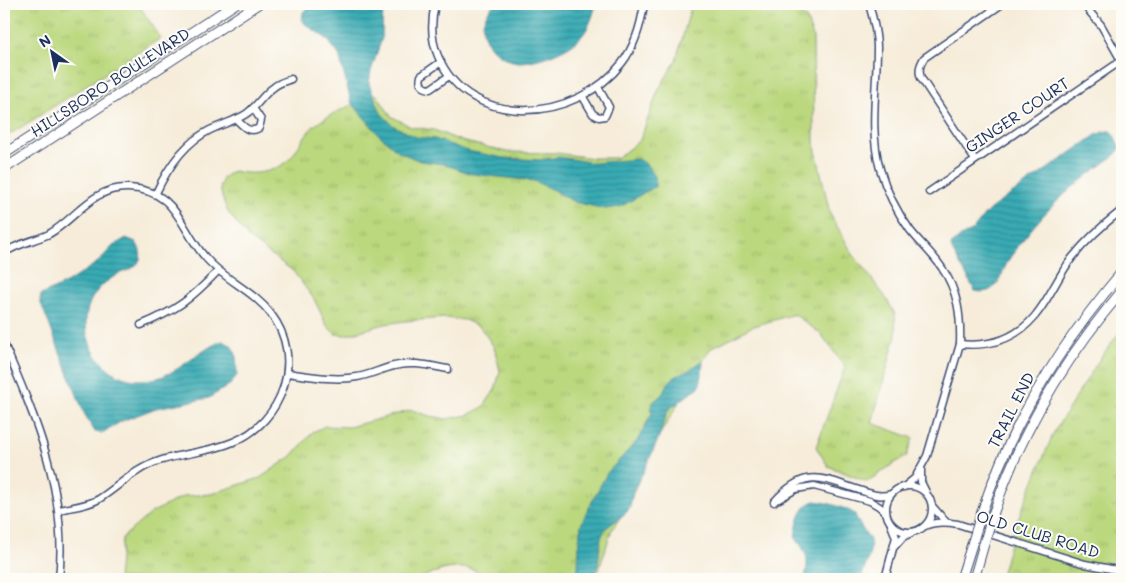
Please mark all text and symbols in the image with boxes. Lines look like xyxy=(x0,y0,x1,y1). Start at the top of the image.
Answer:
street label: HILLSBORO BOULEVARD xyxy=(26,22,193,141)
north arrow xyxy=(28,28,78,78)
text: N xyxy=(35,30,54,52)
street label: GINGER COURT xyxy=(961,72,1073,157)
street label: TRAIL END xyxy=(982,368,1039,451)
street label: OLD CLUB ROAD xyxy=(974,505,1102,562)

